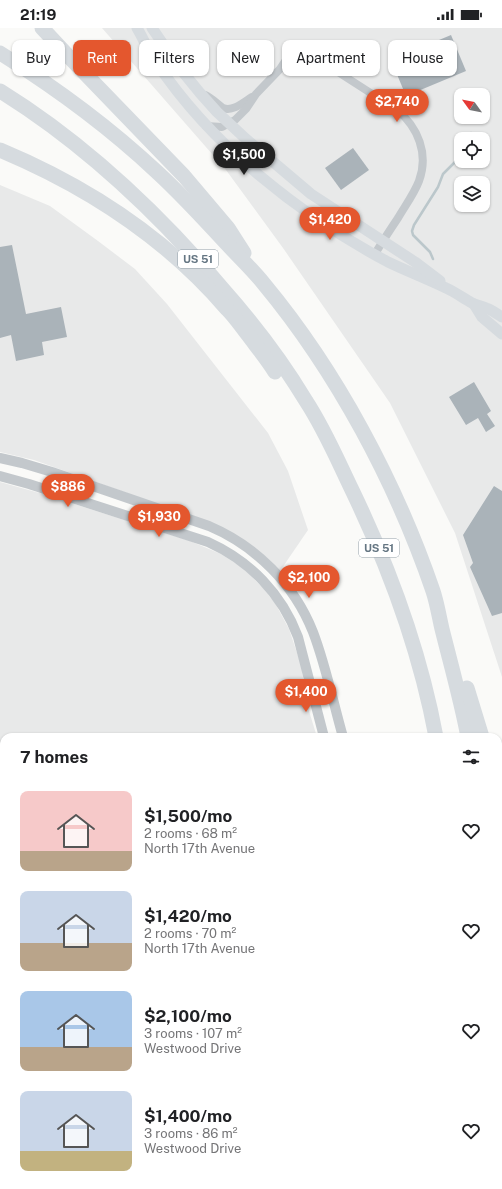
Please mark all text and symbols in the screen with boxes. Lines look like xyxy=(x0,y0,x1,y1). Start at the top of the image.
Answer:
text: 21:19 xyxy=(20,6,56,23)
chip: Buy xyxy=(12,40,65,76)
chip: Rent xyxy=(73,40,131,76)
chip: Filters xyxy=(139,40,209,76)
chip: New xyxy=(217,40,274,76)
chip: Apartment xyxy=(282,40,380,76)
chip: House xyxy=(388,40,457,76)
north arrow xyxy=(454,88,490,124)
map controls xyxy=(454,88,490,212)
pin: $2,740 xyxy=(364,89,430,123)
text: $2,740 xyxy=(375,94,419,109)
button: locate xyxy=(454,132,490,168)
pin: $1,500 xyxy=(211,142,277,176)
text: $1,500 xyxy=(222,147,266,162)
button: layers xyxy=(454,176,490,212)
pin: $1,420 xyxy=(297,207,363,241)
text: $1,420 xyxy=(308,212,352,227)
road number: US 51 xyxy=(178,250,218,268)
pin: $886 xyxy=(44,474,92,508)
text: $886 xyxy=(51,479,85,494)
pin: $1,930 xyxy=(126,504,192,538)
text: $1,930 xyxy=(137,509,181,524)
road number: US 51 xyxy=(359,539,399,557)
pin: $2,100 xyxy=(276,565,342,599)
text: $2,100 xyxy=(288,570,330,585)
pin: $1,400 xyxy=(273,679,339,713)
text: $1,400 xyxy=(284,684,328,699)
icon: filters xyxy=(460,746,482,768)
text: 7 homes xyxy=(20,747,88,767)
text: $1,500/mo xyxy=(144,806,232,826)
icon: home xyxy=(52,807,100,855)
icon: heart xyxy=(460,820,482,842)
text: 2 rooms · 68 m² xyxy=(144,826,237,841)
text: North 17th Avenue xyxy=(144,841,255,856)
text: $1,420/mo xyxy=(144,906,232,926)
icon: home xyxy=(52,907,100,955)
icon: heart xyxy=(460,920,482,942)
text: 2 rooms · 70 m² xyxy=(144,926,236,941)
text: North 17th Avenue xyxy=(144,941,255,956)
text: $2,100/mo xyxy=(144,1006,232,1026)
icon: home xyxy=(52,1007,100,1055)
icon: heart xyxy=(460,1020,482,1042)
text: 3 rooms · 107 m² xyxy=(144,1026,242,1041)
text: Westwood Drive xyxy=(144,1041,241,1056)
text: $1,400/mo xyxy=(144,1106,232,1126)
icon: home xyxy=(52,1107,100,1155)
icon: heart xyxy=(460,1120,482,1142)
text: 3 rooms · 86 m² xyxy=(144,1126,238,1141)
text: Westwood Drive xyxy=(144,1141,241,1156)

